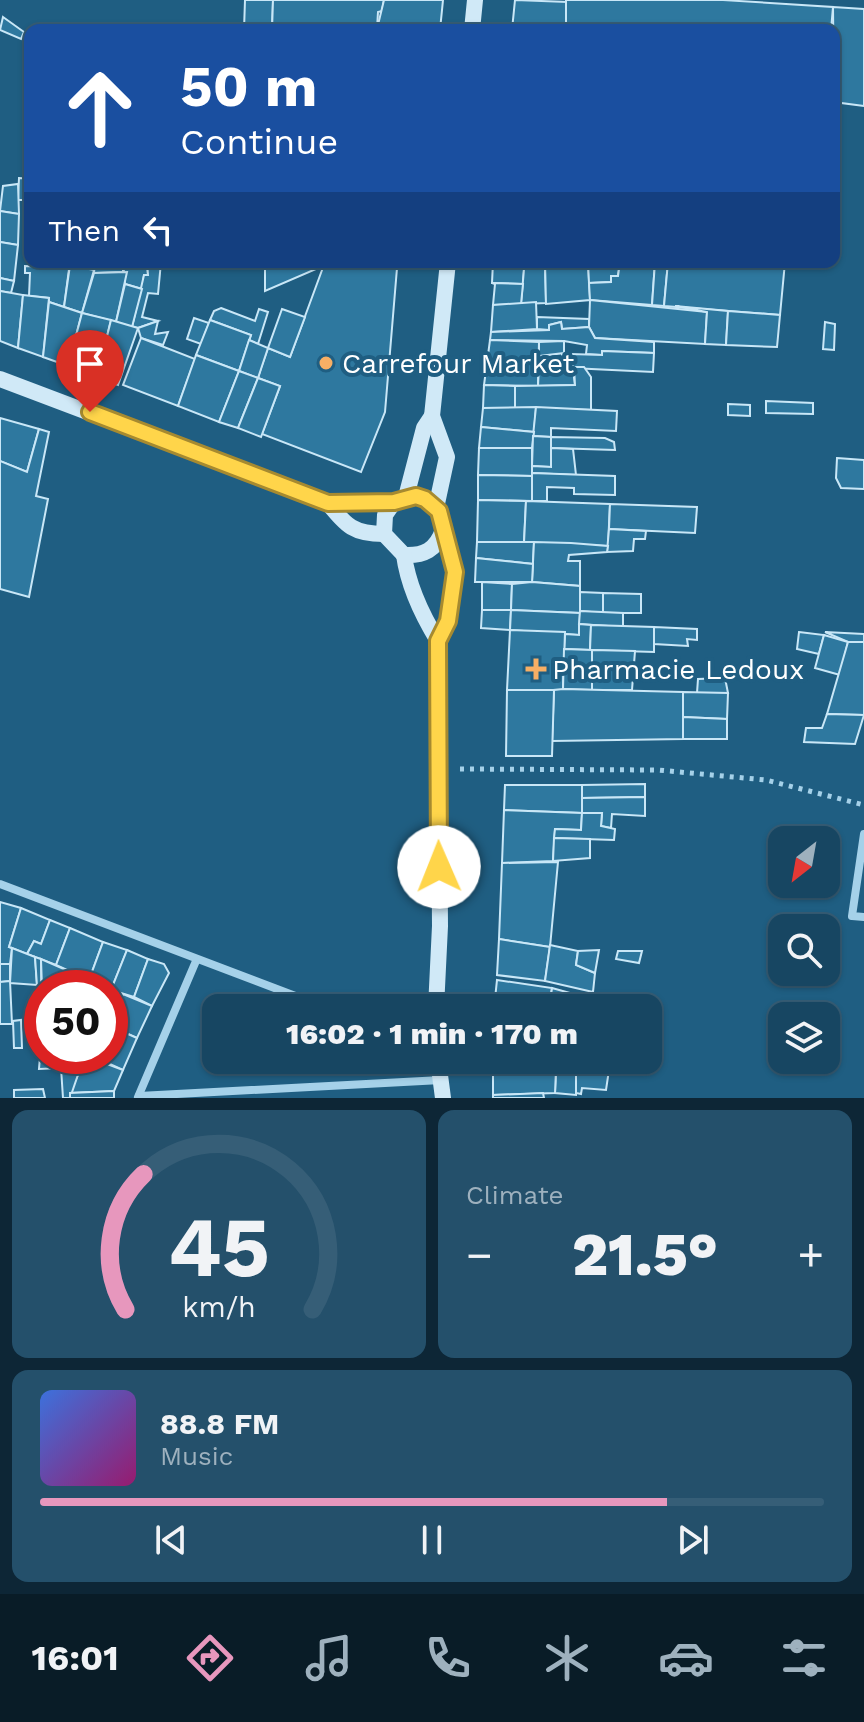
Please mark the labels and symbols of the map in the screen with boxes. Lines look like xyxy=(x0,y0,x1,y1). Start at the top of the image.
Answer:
pin xyxy=(56,330,124,412)
place label: Carrefour Market xyxy=(342,347,575,380)
marker: Carrefour Market xyxy=(317,354,335,372)
place label: Pharmacie Ledoux xyxy=(552,653,804,686)
marker: Pharmacie Ledoux xyxy=(527,660,545,678)
position arrow xyxy=(397,825,481,909)
north arrow xyxy=(768,826,840,898)
speed limit sign: 50 xyxy=(24,970,128,1074)

